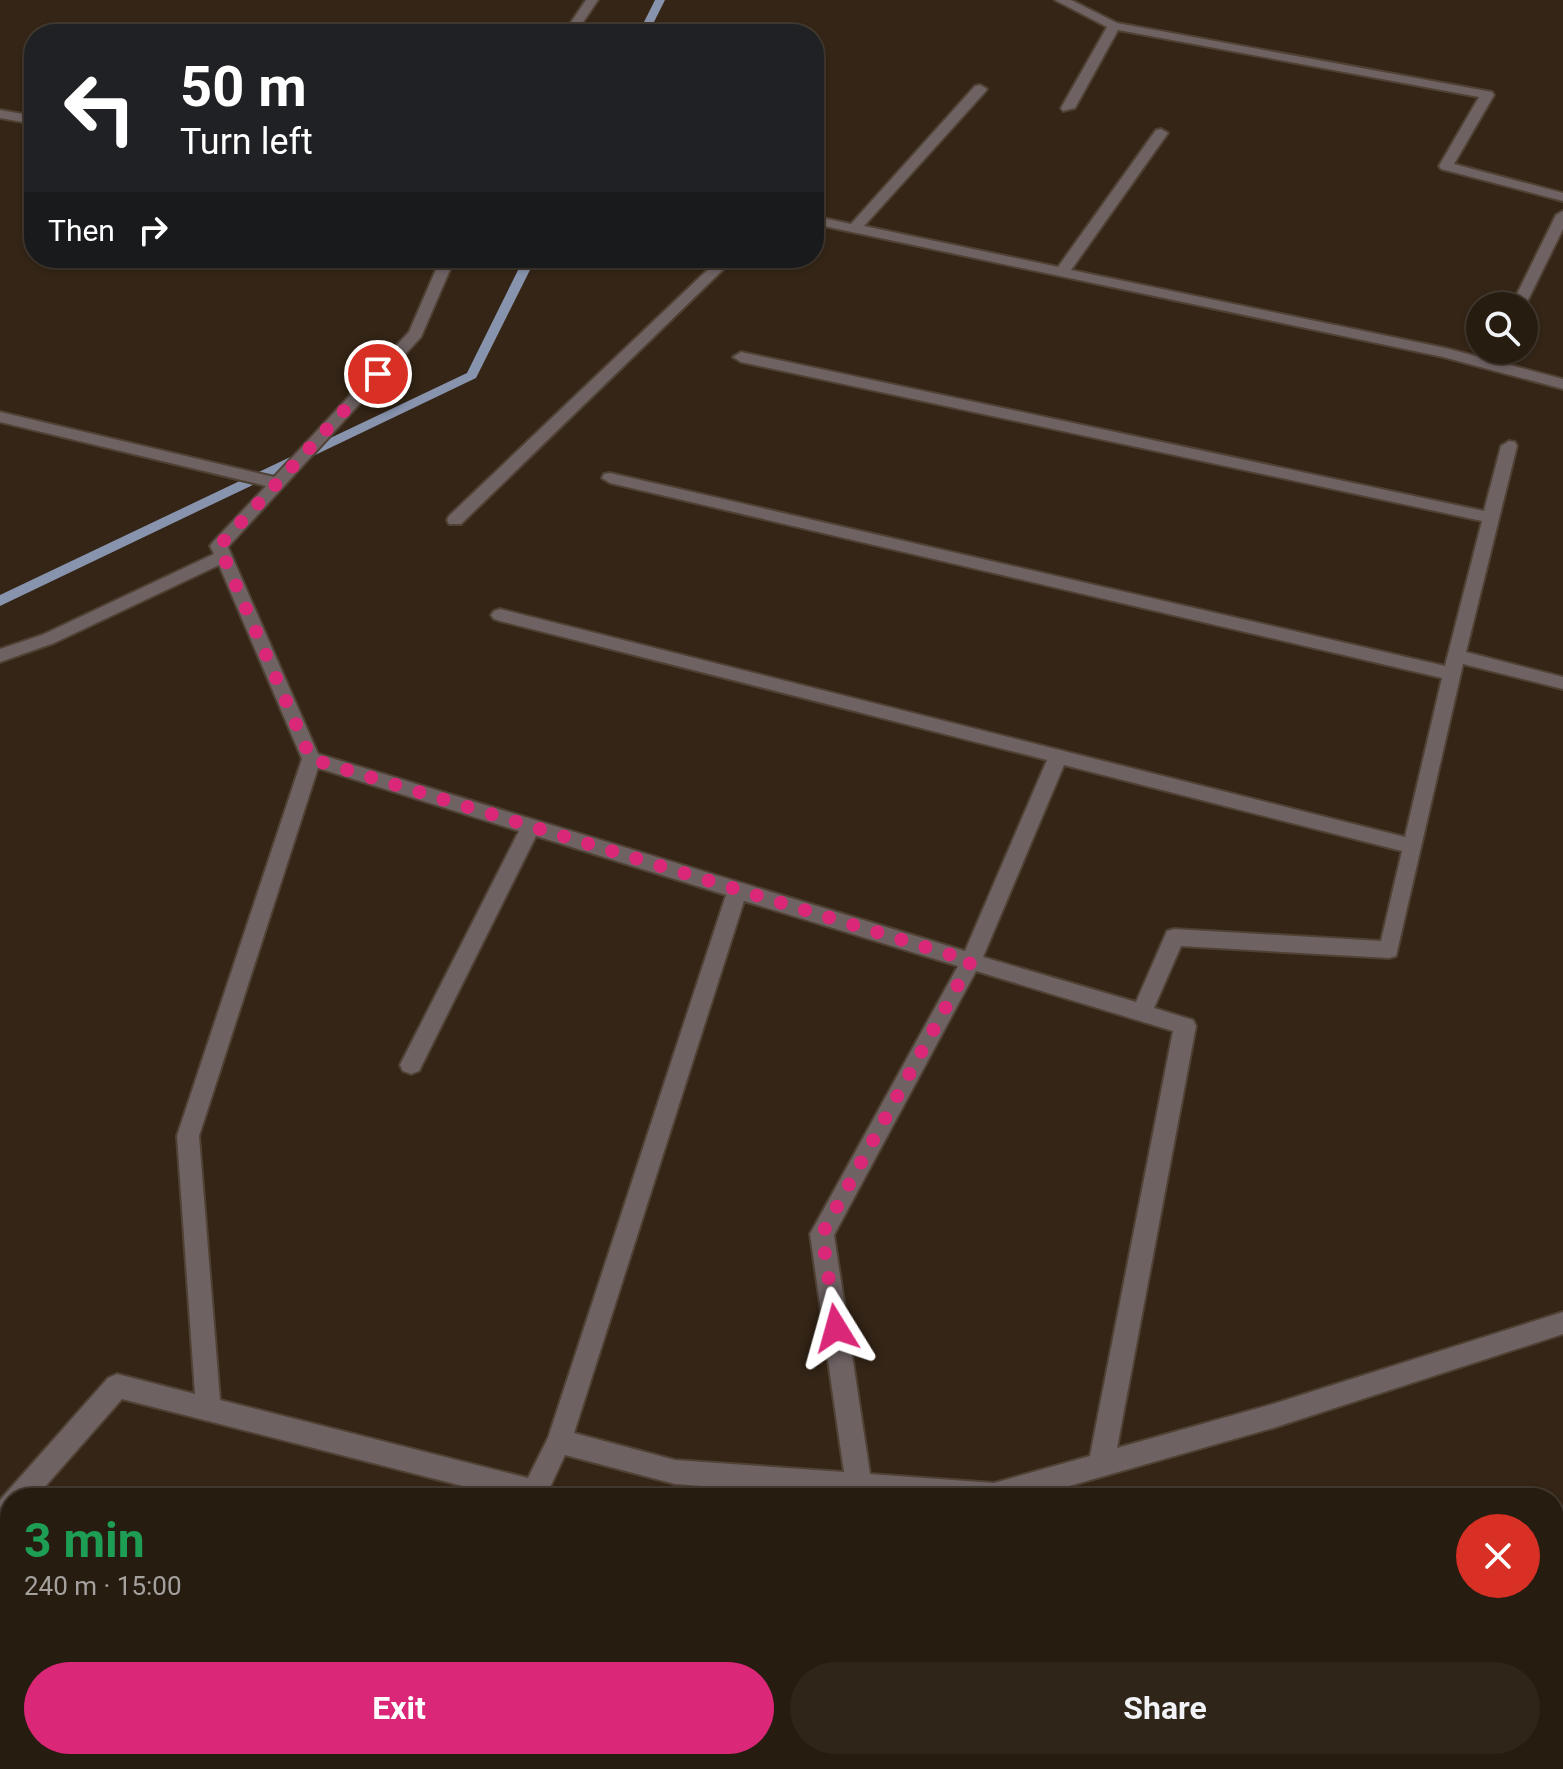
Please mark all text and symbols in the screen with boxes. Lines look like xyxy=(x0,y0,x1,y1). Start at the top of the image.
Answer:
text: 50 m xyxy=(180,54,307,120)
icon: left xyxy=(48,56,152,160)
text: Turn left xyxy=(180,121,313,163)
icon: right xyxy=(131,208,175,252)
text: Then xyxy=(48,213,115,248)
map controls xyxy=(1466,292,1538,364)
button: search xyxy=(1466,292,1538,364)
pin xyxy=(344,340,412,408)
icon: arrive xyxy=(356,352,400,396)
position arrow xyxy=(794,1286,878,1370)
text: 3 min xyxy=(24,1512,145,1569)
button: close xyxy=(1456,1514,1540,1598)
text: 240 m · 15:00 xyxy=(24,1571,182,1601)
button: Exit xyxy=(24,1662,774,1754)
button: Share xyxy=(790,1662,1540,1754)

